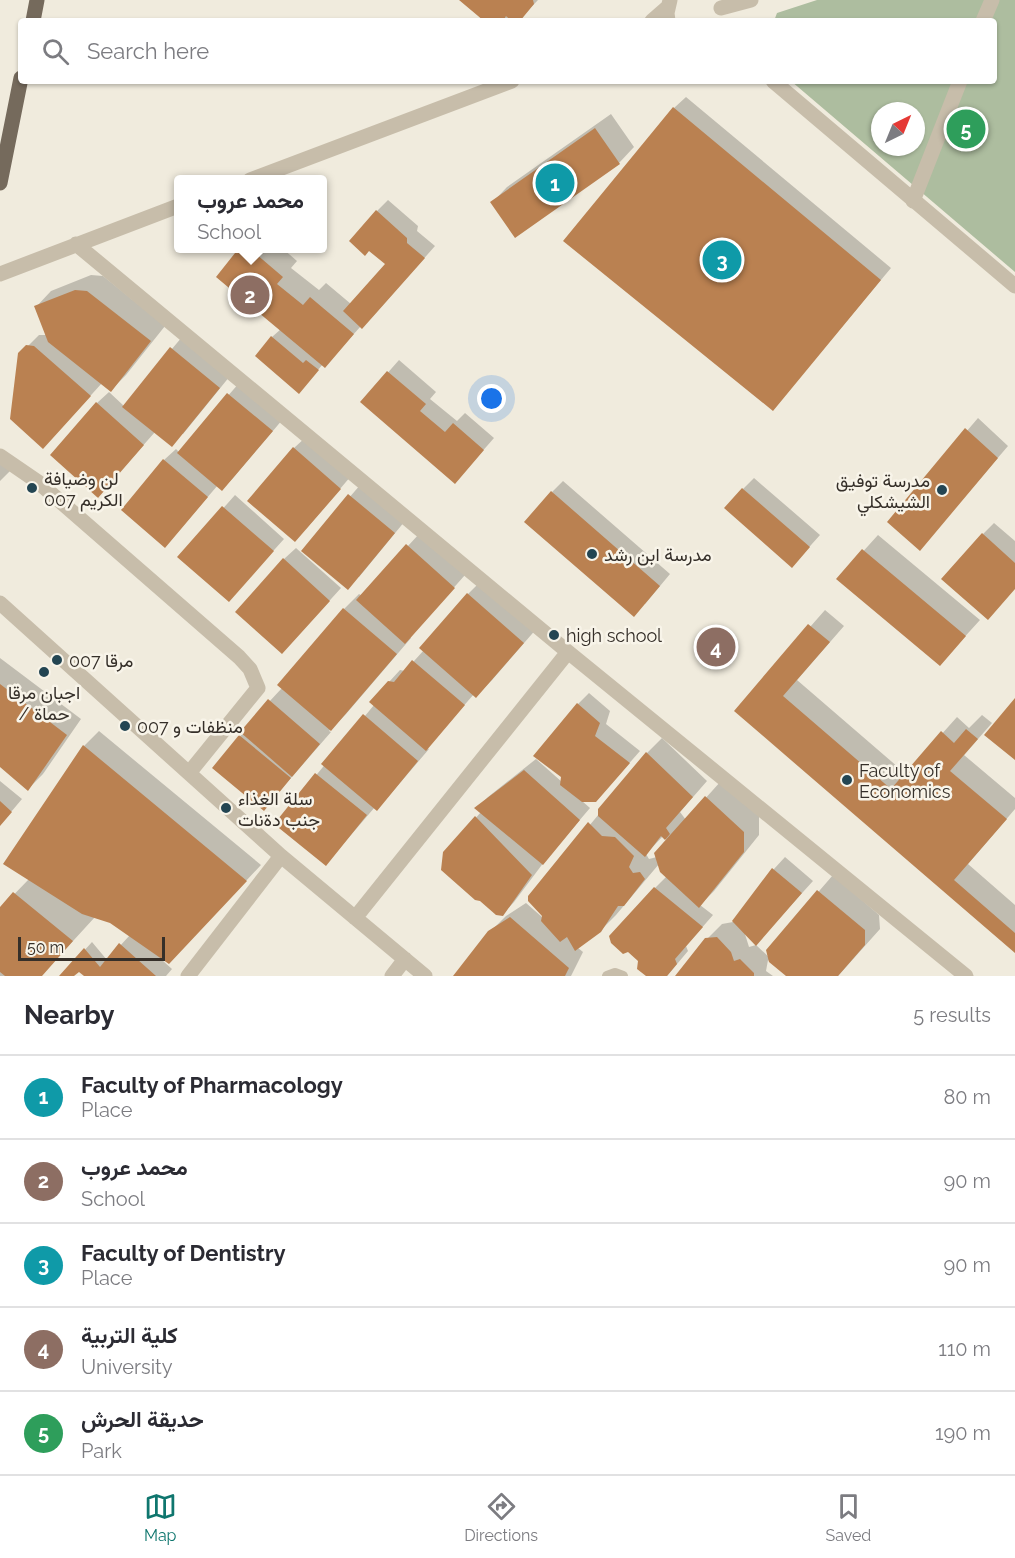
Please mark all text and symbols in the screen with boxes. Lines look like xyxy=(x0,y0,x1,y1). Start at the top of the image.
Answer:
search box xyxy=(18,18,997,84)
icon: search xyxy=(39,35,72,68)
text: Search here xyxy=(87,38,209,64)
north arrow xyxy=(871,102,925,156)
pin: 5 xyxy=(946,106,986,152)
pin: 1 xyxy=(536,160,574,206)
popup xyxy=(174,175,327,253)
text: محمد عروب xyxy=(197,187,304,213)
text: School xyxy=(197,220,261,244)
pin: 3 xyxy=(702,238,742,282)
pin: 2 xyxy=(230,272,270,318)
your location xyxy=(477,384,506,413)
place label: لن وضيافة الكريم 007 xyxy=(44,468,123,512)
place label: مدرسة توفيق الشيشكلي xyxy=(836,470,930,517)
marker: لن وضيافة الكريم 007 xyxy=(25,481,39,495)
marker: مدرسة توفيق الشيشكلي xyxy=(935,483,949,497)
place label: مدرسة ابن رشد xyxy=(604,544,712,566)
marker: مدرسة ابن رشد xyxy=(585,547,599,561)
pin: 4 xyxy=(696,624,736,670)
place label: high school xyxy=(566,625,662,646)
marker: high school xyxy=(547,628,561,642)
place label: مرقا 007 xyxy=(69,650,133,672)
marker: مرقا 007 xyxy=(50,653,64,667)
marker: اجبان مرقا / حماة xyxy=(37,665,51,679)
place label: اجبان مرقا / حماة xyxy=(8,682,80,724)
place label: منظفات و 007 xyxy=(137,716,243,738)
marker: منظفات و 007 xyxy=(118,719,132,733)
place label: Faculty of Economics xyxy=(859,760,951,802)
marker: Faculty of Economics xyxy=(840,773,854,787)
place label: سلة الغذاء جنب دةنات xyxy=(238,788,320,830)
marker: سلة الغذاء جنب دةنات xyxy=(219,801,233,815)
scale bar xyxy=(18,934,165,962)
text: 50 m xyxy=(27,938,64,957)
text: Nearby xyxy=(24,1000,114,1030)
text: 5 results xyxy=(913,1003,991,1027)
text: Faculty of Pharmacology xyxy=(81,1072,343,1098)
text: 1 xyxy=(39,1085,48,1109)
text: 80 m xyxy=(943,1085,991,1109)
text: Place xyxy=(81,1098,132,1122)
text: محمد عروب xyxy=(81,1154,188,1180)
text: 2 xyxy=(38,1169,49,1193)
text: 90 m xyxy=(944,1169,991,1193)
text: School xyxy=(81,1187,145,1211)
text: Faculty of Dentistry xyxy=(81,1240,286,1266)
text: 3 xyxy=(38,1253,49,1277)
text: 90 m xyxy=(944,1253,991,1277)
text: Place xyxy=(81,1266,132,1290)
text: كلية التربية xyxy=(81,1322,178,1348)
text: 4 xyxy=(38,1337,49,1361)
text: 110 m xyxy=(938,1337,991,1361)
text: University xyxy=(81,1355,173,1379)
text: حديقة الحرش xyxy=(81,1406,204,1432)
text: 5 xyxy=(38,1421,49,1445)
text: 190 m xyxy=(935,1421,991,1445)
text: Park xyxy=(81,1439,122,1463)
tab: Map xyxy=(144,1490,177,1545)
tab: Directions xyxy=(464,1490,538,1545)
tab: Saved xyxy=(825,1490,871,1545)

